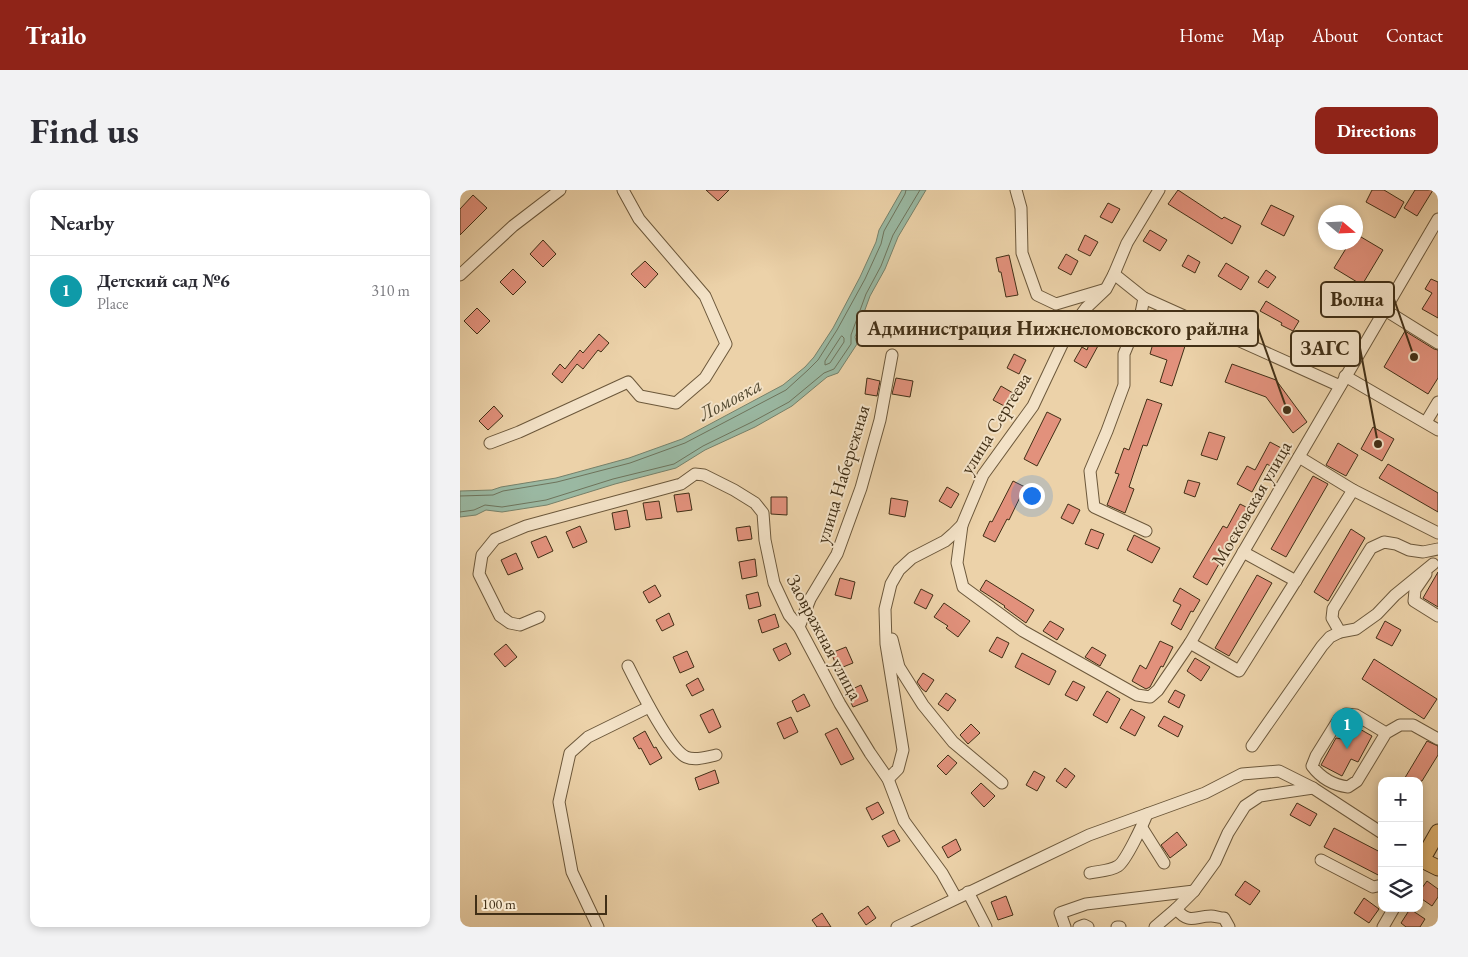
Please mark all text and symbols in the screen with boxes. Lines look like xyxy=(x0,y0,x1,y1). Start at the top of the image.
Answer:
text: Trailo xyxy=(25,20,86,51)
text: Home xyxy=(1179,24,1224,47)
text: Map xyxy=(1252,24,1284,47)
text: About xyxy=(1312,24,1358,47)
text: Contact xyxy=(1386,24,1443,47)
button: Directions xyxy=(1315,107,1438,154)
text: Find us xyxy=(30,108,139,153)
north arrow xyxy=(1318,205,1363,250)
text: Nearby xyxy=(50,209,114,236)
text: Детский сад №6 xyxy=(97,268,230,293)
text: 1 xyxy=(62,280,70,301)
text: 310 m xyxy=(371,280,410,301)
callout: Волна xyxy=(1321,282,1394,317)
text: Волна xyxy=(1330,286,1384,312)
text: Place xyxy=(97,293,129,314)
callout: Администрация Нижнеломовского райлна xyxy=(857,311,1258,346)
text: Администрация Нижнеломовского райлна xyxy=(866,315,1249,341)
callout: ЗАГС xyxy=(1291,331,1360,366)
text: ЗАГС xyxy=(1300,335,1350,361)
street label: улица Сергеева xyxy=(954,367,1037,479)
water label: Ломовка xyxy=(693,372,766,427)
street label: улица Набережная xyxy=(810,401,876,546)
street label: Московская улица xyxy=(1206,436,1298,570)
your location xyxy=(1019,483,1045,509)
street label: Заовражная улица xyxy=(781,570,868,705)
pin: 1 xyxy=(1331,708,1363,749)
map controls xyxy=(1378,777,1423,912)
button: + xyxy=(1378,777,1423,822)
button: − xyxy=(1378,822,1423,867)
button: layers xyxy=(1378,867,1423,912)
scale bar xyxy=(475,892,608,915)
text: 100 m xyxy=(482,895,516,913)

